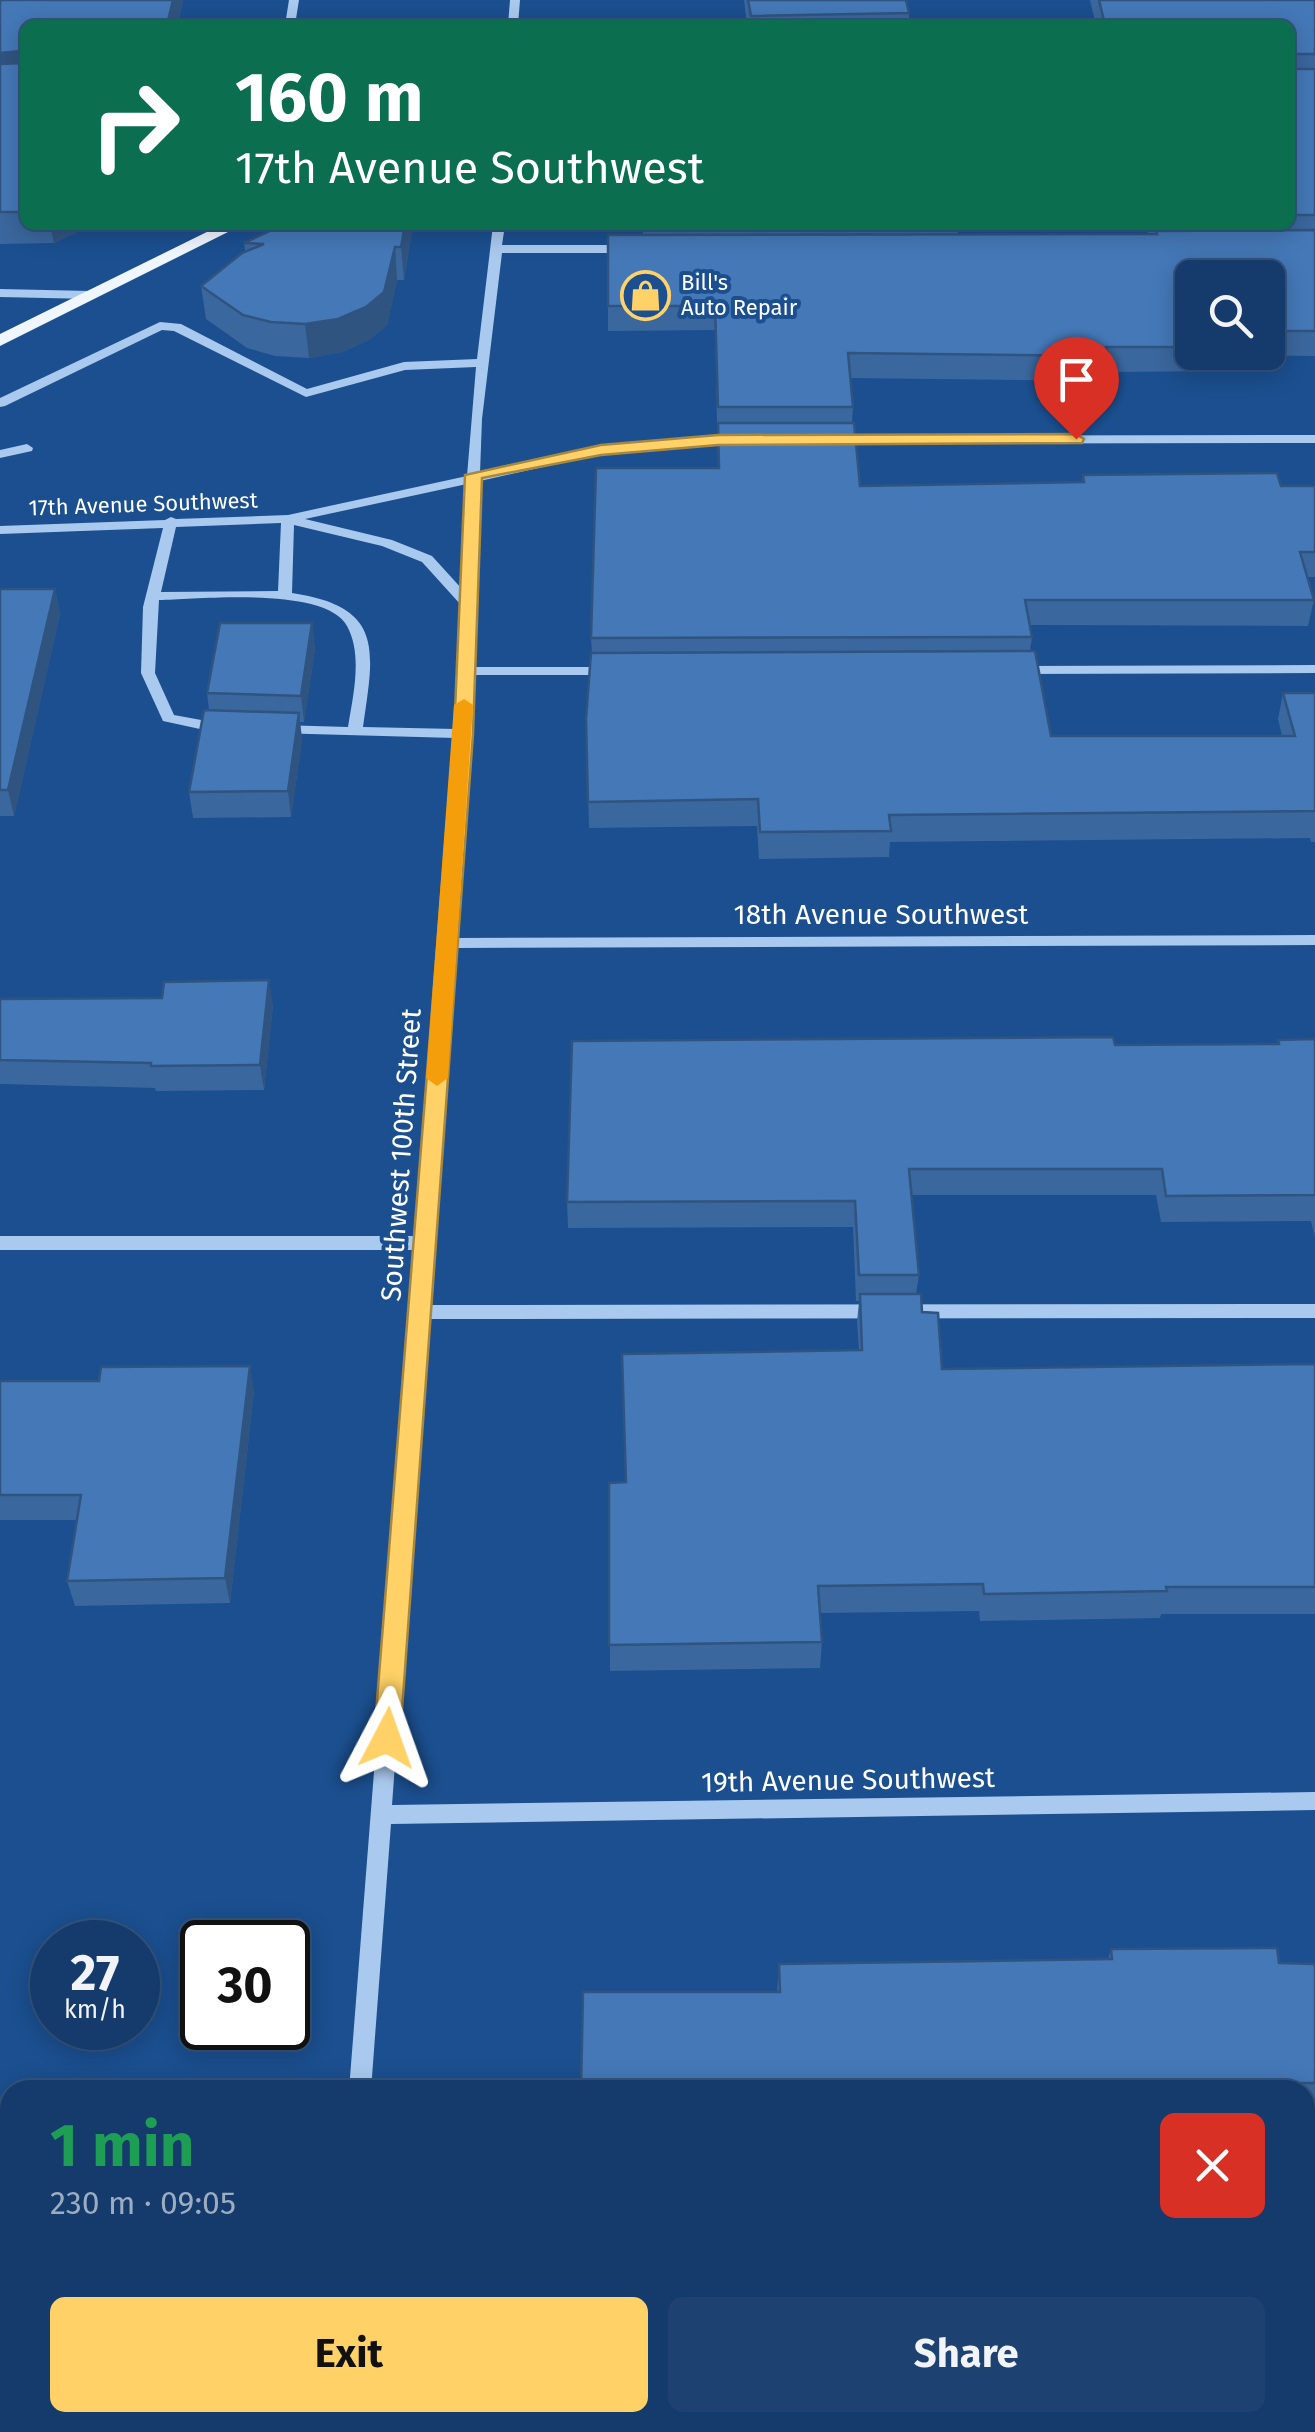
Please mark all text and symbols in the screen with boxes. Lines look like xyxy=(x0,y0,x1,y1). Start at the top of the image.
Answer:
text: 160 m xyxy=(235,56,424,140)
icon: right xyxy=(70,60,200,190)
text: 17th Avenue Southwest xyxy=(235,141,704,195)
map controls xyxy=(1175,260,1285,370)
button: search xyxy=(1175,260,1285,370)
shop icon: Bill's Auto Repair xyxy=(620,269,672,321)
place label: Bill's Auto Repair xyxy=(681,269,798,321)
pin xyxy=(1034,337,1119,440)
icon: arrive xyxy=(1049,352,1104,407)
street label: 17th Avenue Southwest xyxy=(28,487,258,521)
street label: 18th Avenue Southwest xyxy=(734,898,1029,931)
street label: Southwest 100th Street xyxy=(374,1006,428,1303)
position arrow xyxy=(335,1686,439,1790)
street label: 19th Avenue Southwest xyxy=(701,1761,996,1799)
speed limit sign: 30 xyxy=(180,1920,310,2050)
text: 27 xyxy=(71,1943,119,2003)
text: km/h xyxy=(64,1995,126,2025)
text: 1 min xyxy=(50,2110,194,2182)
button: close xyxy=(1160,2113,1265,2218)
text: 230 m · 09:05 xyxy=(50,2184,236,2222)
button: Exit xyxy=(50,2297,648,2412)
button: Share xyxy=(668,2297,1265,2412)

